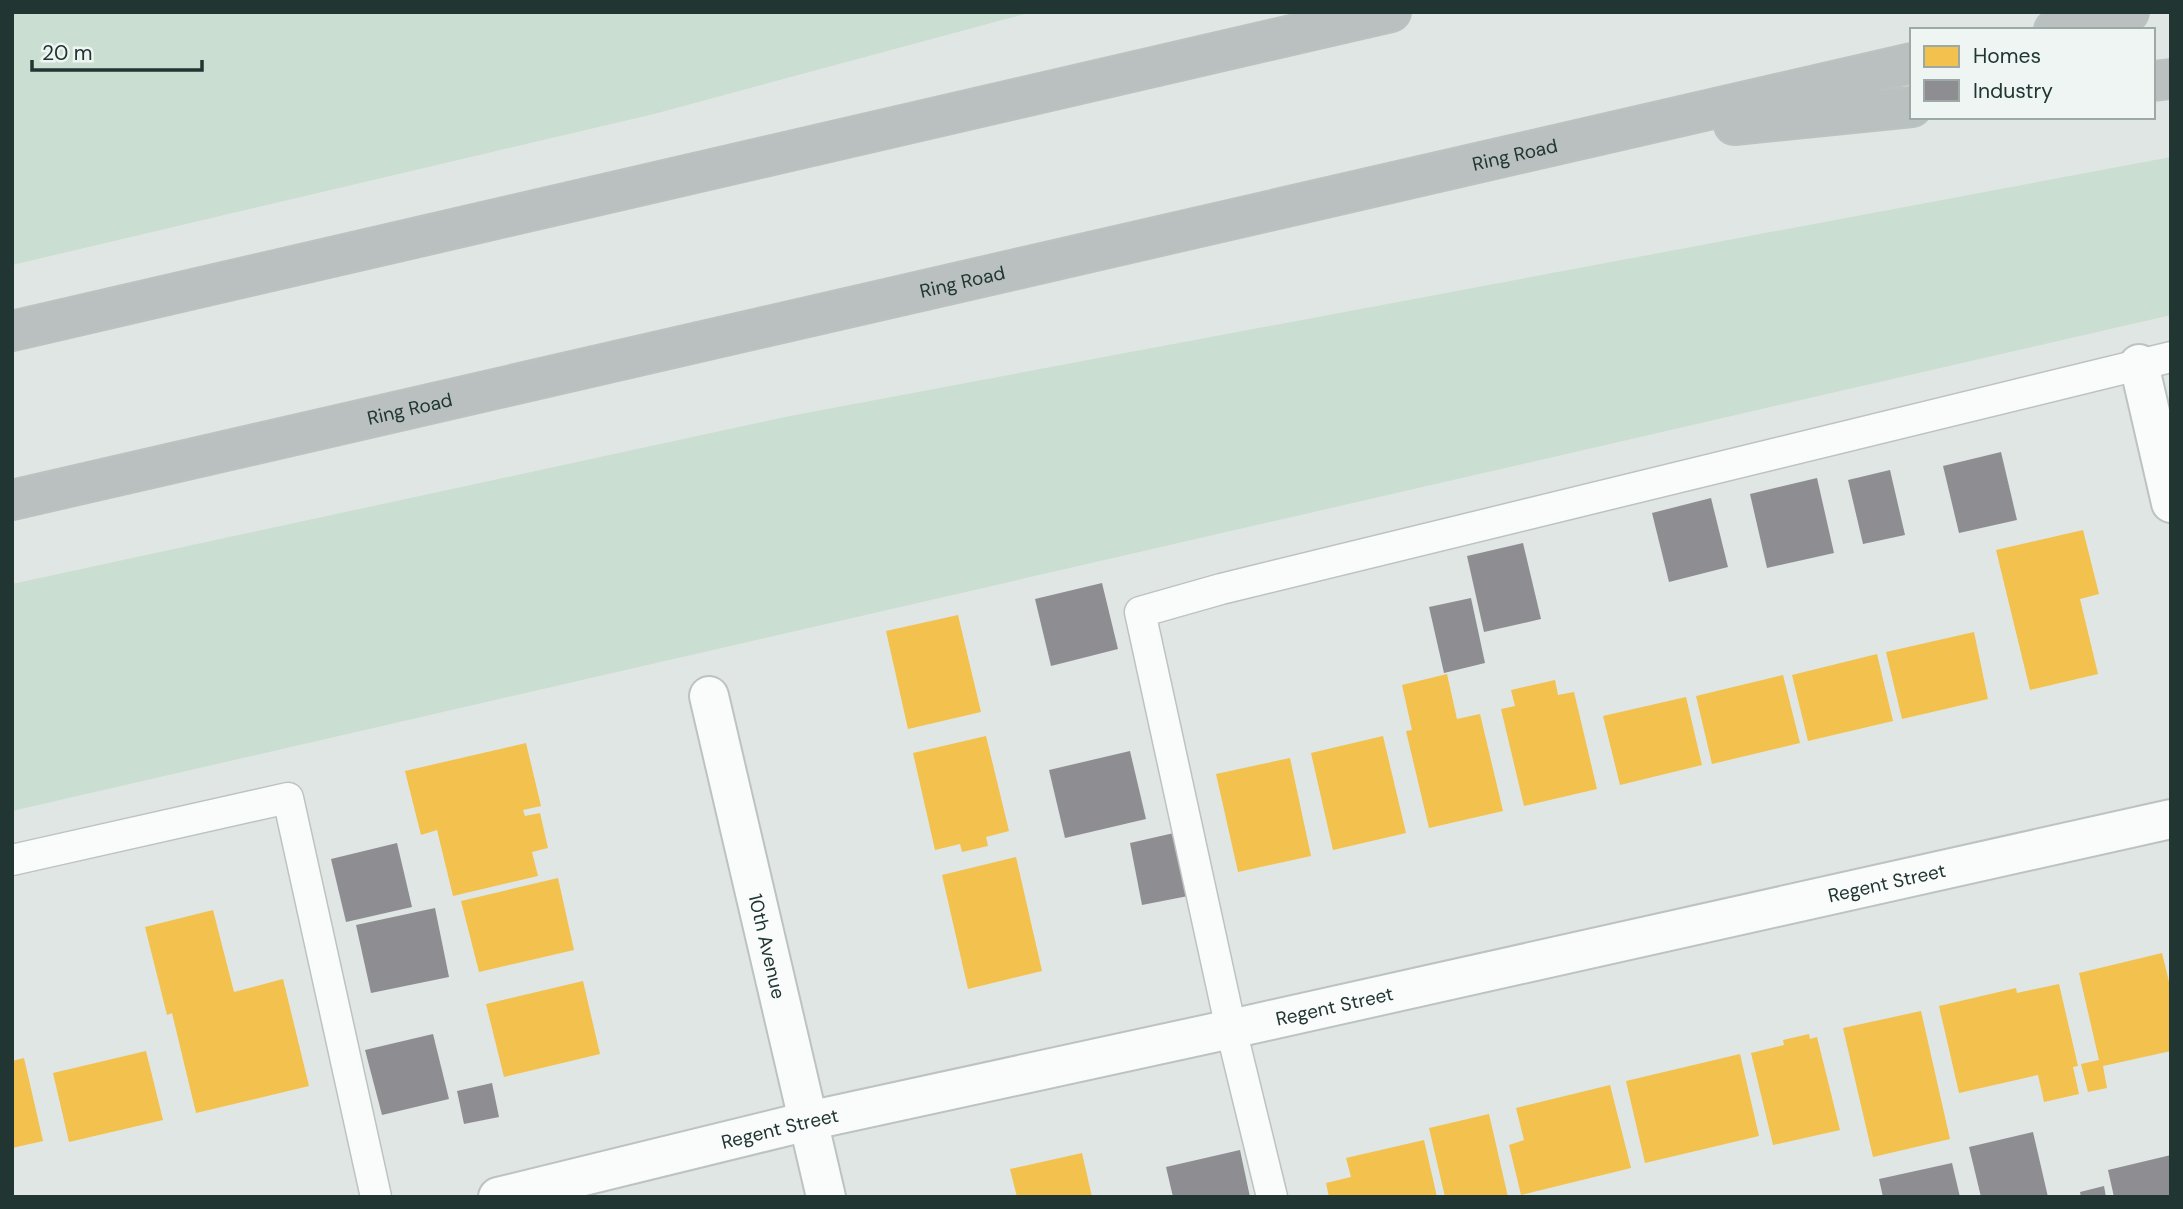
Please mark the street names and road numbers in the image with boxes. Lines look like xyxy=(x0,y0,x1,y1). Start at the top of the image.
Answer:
street label: Ring Road xyxy=(1470,133,1560,177)
street label: Ring Road xyxy=(917,260,1007,304)
street label: Ring Road xyxy=(365,387,455,431)
street label: Regent Street xyxy=(1826,858,1948,908)
street label: 10th Avenue xyxy=(743,891,791,1001)
street label: Regent Street xyxy=(1273,981,1396,1032)
street label: Regent Street xyxy=(719,1103,841,1155)

